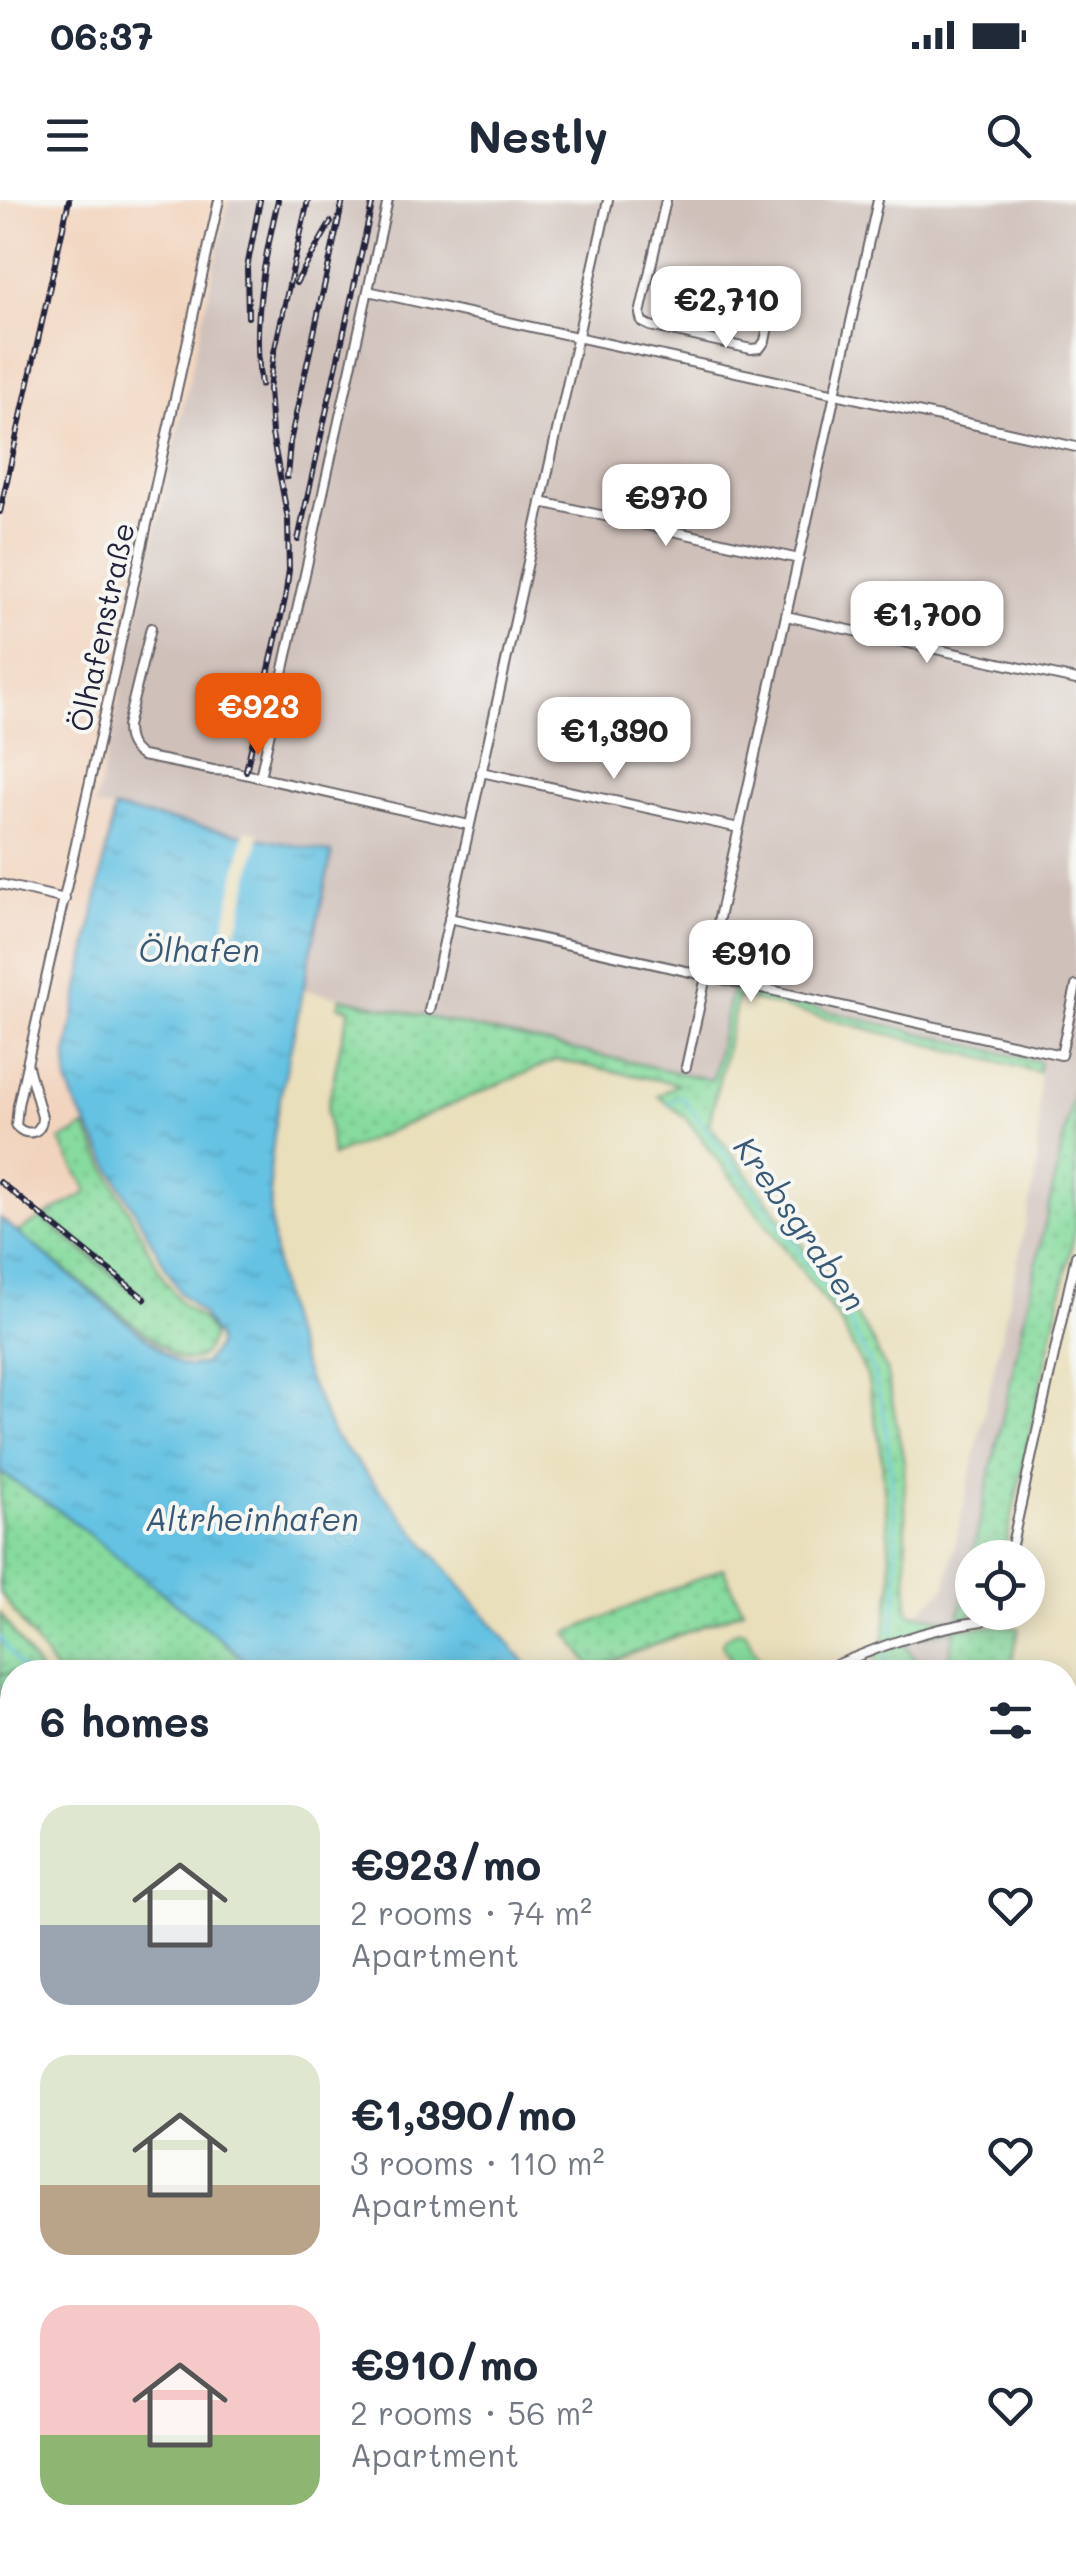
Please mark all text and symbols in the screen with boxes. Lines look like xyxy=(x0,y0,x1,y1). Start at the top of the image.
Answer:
text: 06:37 xyxy=(50,10,153,60)
text: Nestly xyxy=(468,106,608,164)
icon: menu xyxy=(40,108,95,163)
icon: search xyxy=(981,108,1036,163)
pin: €2,710 xyxy=(645,266,807,351)
text: €2,710 xyxy=(673,277,779,319)
pin: €970 xyxy=(607,464,725,549)
text: €970 xyxy=(624,475,708,517)
street label: Ölhafenstraße xyxy=(59,519,143,735)
pin: €1,700 xyxy=(846,581,1008,666)
text: €1,700 xyxy=(873,592,981,634)
pin: €923 xyxy=(199,673,317,758)
text: €923 xyxy=(217,684,299,726)
pin: €1,390 xyxy=(533,697,695,782)
text: €1,390 xyxy=(560,708,668,750)
pin: €910 xyxy=(692,920,810,1005)
water label: Ölhafen xyxy=(138,928,260,970)
text: €910 xyxy=(711,931,791,973)
water label: Krebsgraben xyxy=(725,1128,877,1318)
water label: Altrheinhafen xyxy=(145,1497,359,1539)
map controls xyxy=(955,1540,1045,1630)
button: locate xyxy=(955,1540,1045,1630)
text: 6 homes xyxy=(40,1693,210,1748)
icon: filters xyxy=(983,1693,1038,1748)
text: €923/mo xyxy=(350,1836,541,1891)
icon: home xyxy=(120,1845,240,1965)
icon: heart xyxy=(983,1878,1038,1933)
text: 2 rooms · 74 m² xyxy=(350,1891,592,1933)
text: Apartment xyxy=(350,1933,519,1975)
text: €1,390/mo xyxy=(350,2086,576,2141)
icon: home xyxy=(120,2095,240,2215)
icon: heart xyxy=(983,2128,1038,2183)
text: 3 rooms · 110 m² xyxy=(350,2141,605,2183)
text: Apartment xyxy=(350,2183,519,2225)
text: €910/mo xyxy=(350,2336,538,2391)
icon: home xyxy=(120,2345,240,2465)
icon: heart xyxy=(983,2378,1038,2433)
text: 2 rooms · 56 m² xyxy=(350,2391,593,2433)
text: Apartment xyxy=(350,2433,519,2475)

